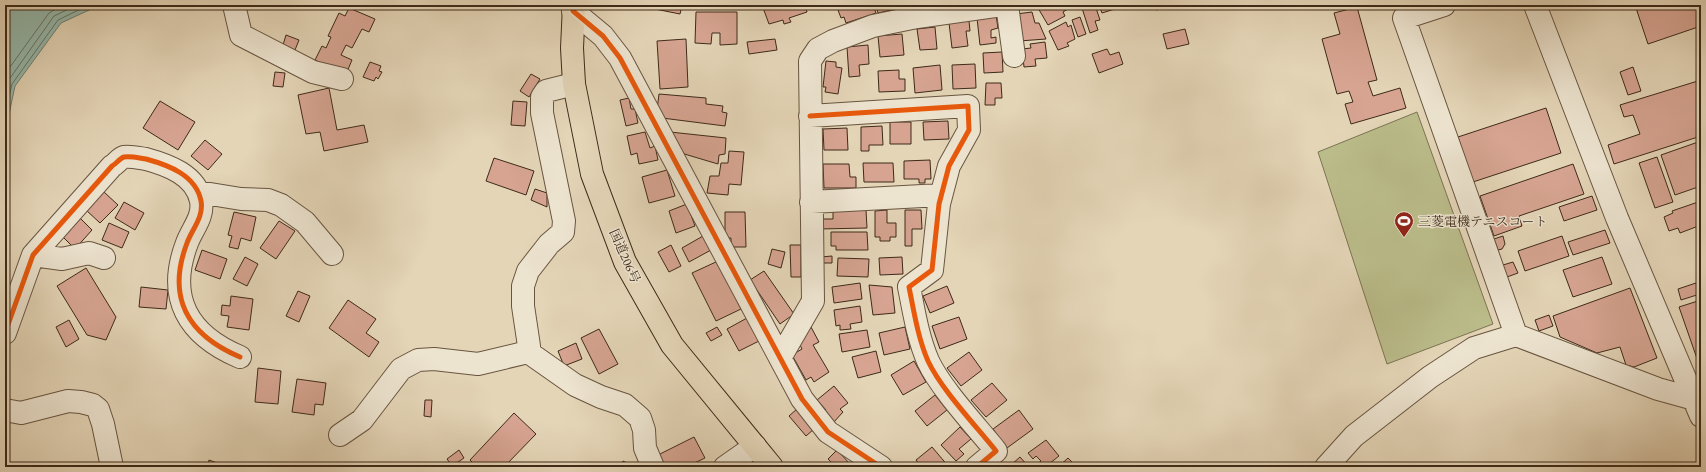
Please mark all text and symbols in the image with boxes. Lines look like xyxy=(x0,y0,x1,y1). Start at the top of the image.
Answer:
sports icon: 三菱電機テニスコート xyxy=(1393,210,1415,238)
place label: 三菱電機テニスコート xyxy=(1418,213,1547,230)
street label: 国道206号 xyxy=(605,226,645,286)

